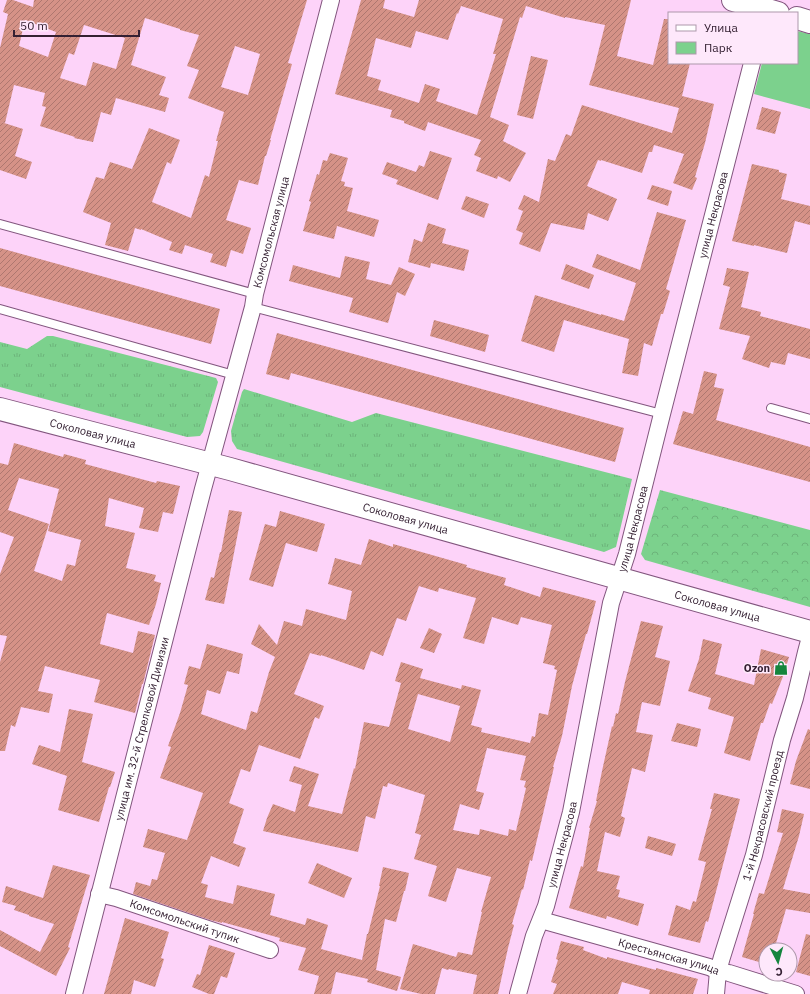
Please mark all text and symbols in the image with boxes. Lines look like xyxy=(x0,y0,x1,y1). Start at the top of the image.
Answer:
scale bar xyxy=(14,12,139,38)
legend xyxy=(668,12,798,64)
text: 50 m xyxy=(20,18,48,33)
text: Улица xyxy=(704,20,738,35)
text: Парк xyxy=(704,40,733,55)
street label: улица Некрасова xyxy=(695,170,731,260)
street label: Комсомольская улица xyxy=(250,175,292,289)
street label: Соколовая улица xyxy=(48,415,138,451)
street label: улица Некрасова xyxy=(615,484,651,574)
street label: Соколовая улица xyxy=(361,500,450,537)
street label: Соколовая улица xyxy=(673,587,762,625)
street label: улица им. 32-й Стрелковой Дивизии xyxy=(112,635,172,822)
shop icon: Ozon xyxy=(773,660,789,676)
place label: Ozon xyxy=(744,661,770,675)
street label: 1-й Некрасовский проезд xyxy=(739,748,786,883)
street label: улица Некрасова xyxy=(544,800,580,889)
street label: Комсомольский тупик xyxy=(128,896,241,946)
street label: Крестьянская улица xyxy=(617,935,722,978)
north arrow xyxy=(758,942,798,982)
text: С xyxy=(775,965,783,979)

